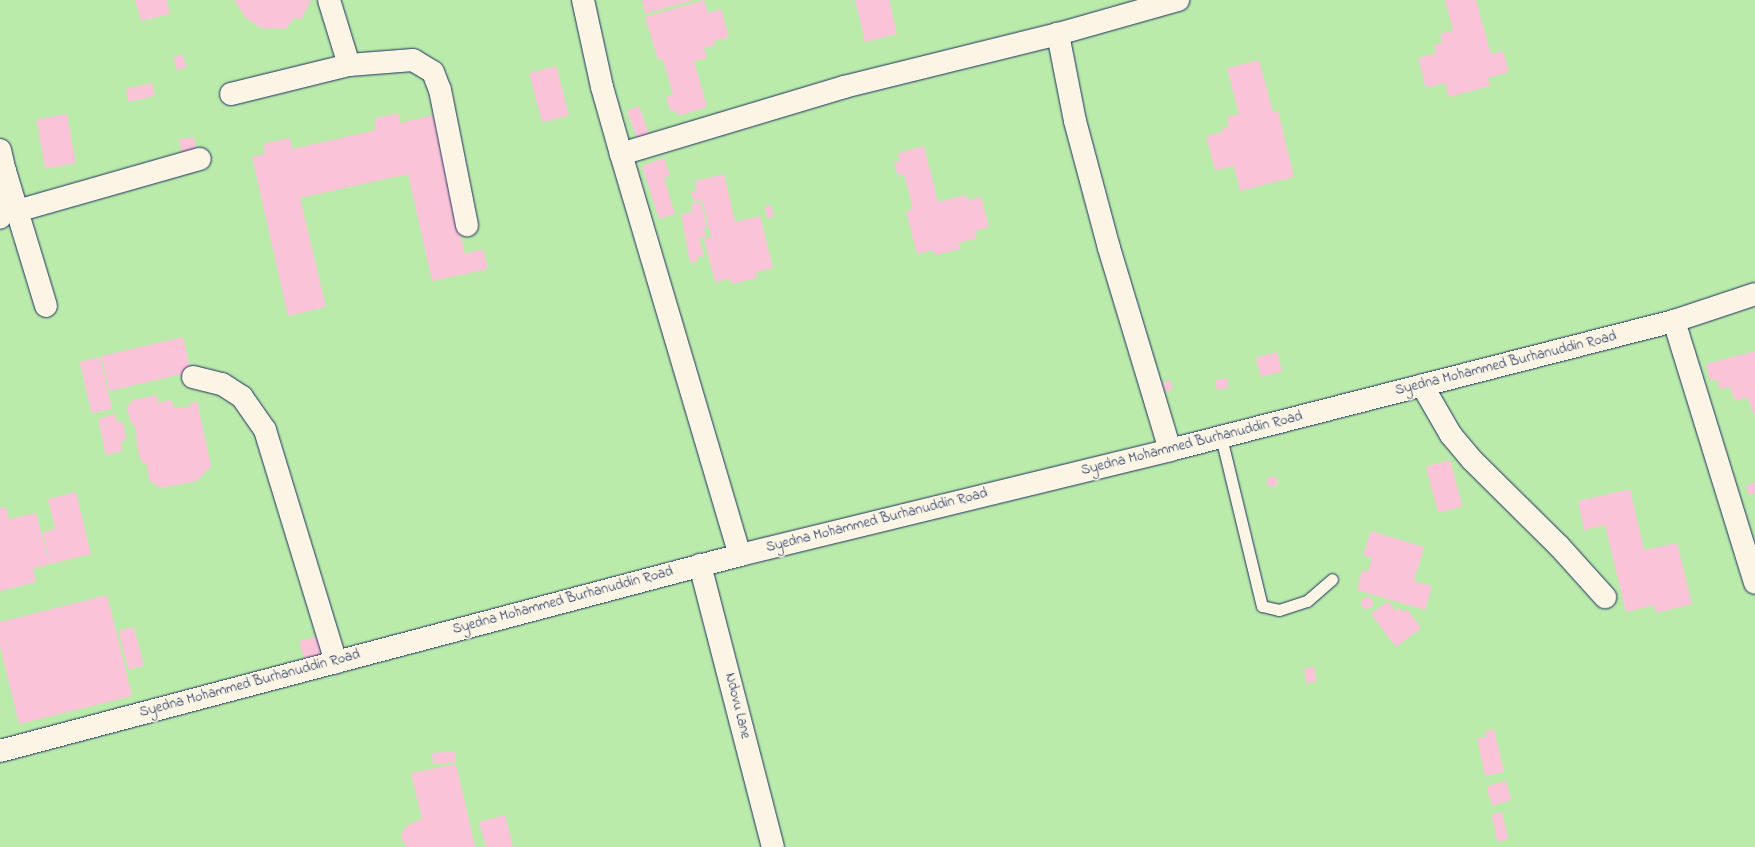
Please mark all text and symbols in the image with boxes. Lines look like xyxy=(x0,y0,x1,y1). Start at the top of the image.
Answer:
street label: Syedna Mohammed Burhanuddin Road xyxy=(1393,328,1619,400)
street label: Syedna Mohammed Burhanuddin Road xyxy=(1079,408,1305,480)
street label: Syedna Mohammed Burhanuddin Road xyxy=(764,485,990,557)
street label: Syedna Mohammed Burhanuddin Road xyxy=(451,563,675,639)
street label: Syedna Mohammed Burhanuddin Road xyxy=(138,646,362,722)
street label: Ndovu Lane xyxy=(721,671,753,741)

